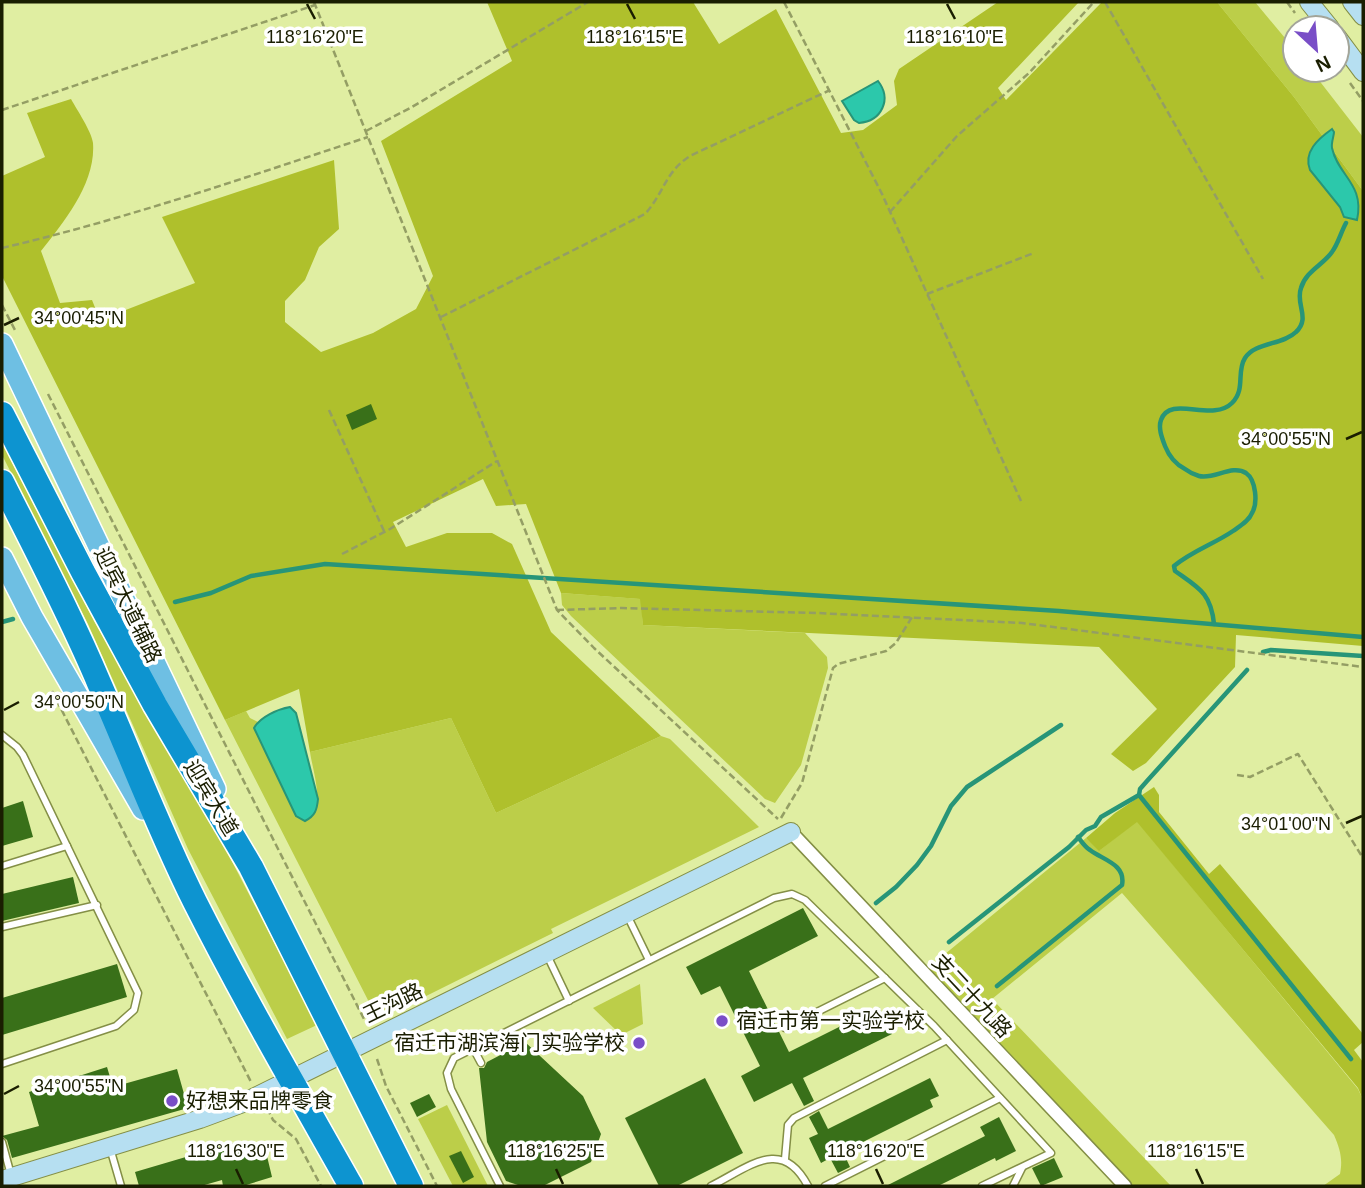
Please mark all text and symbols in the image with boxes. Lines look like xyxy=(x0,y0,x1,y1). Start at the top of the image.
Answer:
north arrow xyxy=(1281,14,1351,84)
text: 118°16'20"E xyxy=(266,27,364,47)
text: 118°16'15"E xyxy=(586,27,684,47)
text: 118°16'10"E xyxy=(906,27,1004,47)
text: N xyxy=(1312,51,1334,76)
text: 34°00'45"N xyxy=(34,308,124,328)
text: 34°00'55"N xyxy=(1241,429,1331,449)
street label: 迎宾大道辅路 xyxy=(90,543,166,666)
text: 34°00'50"N xyxy=(34,692,124,712)
street label: 迎宾大道 xyxy=(180,756,243,840)
text: 34°01'00"N xyxy=(1241,814,1331,834)
street label: 支二十九路 xyxy=(928,949,1017,1042)
street label: 王沟路 xyxy=(359,978,426,1027)
place label: 宿迁市第一实验学校 xyxy=(736,1009,925,1032)
marker: 宿迁市第一实验学校 xyxy=(714,1013,730,1029)
place label: 宿迁市湖滨海门实验学校 xyxy=(394,1031,625,1054)
marker: 宿迁市湖滨海门实验学校 xyxy=(631,1035,647,1051)
text: 34°00'55"N xyxy=(34,1076,124,1096)
place label: 好想来品牌零食 xyxy=(186,1089,333,1112)
marker: 好想来品牌零食 xyxy=(164,1093,180,1109)
text: 118°16'30"E xyxy=(187,1141,285,1161)
text: 118°16'25"E xyxy=(507,1141,605,1161)
text: 118°16'20"E xyxy=(827,1141,925,1161)
text: 118°16'15"E xyxy=(1147,1141,1245,1161)

